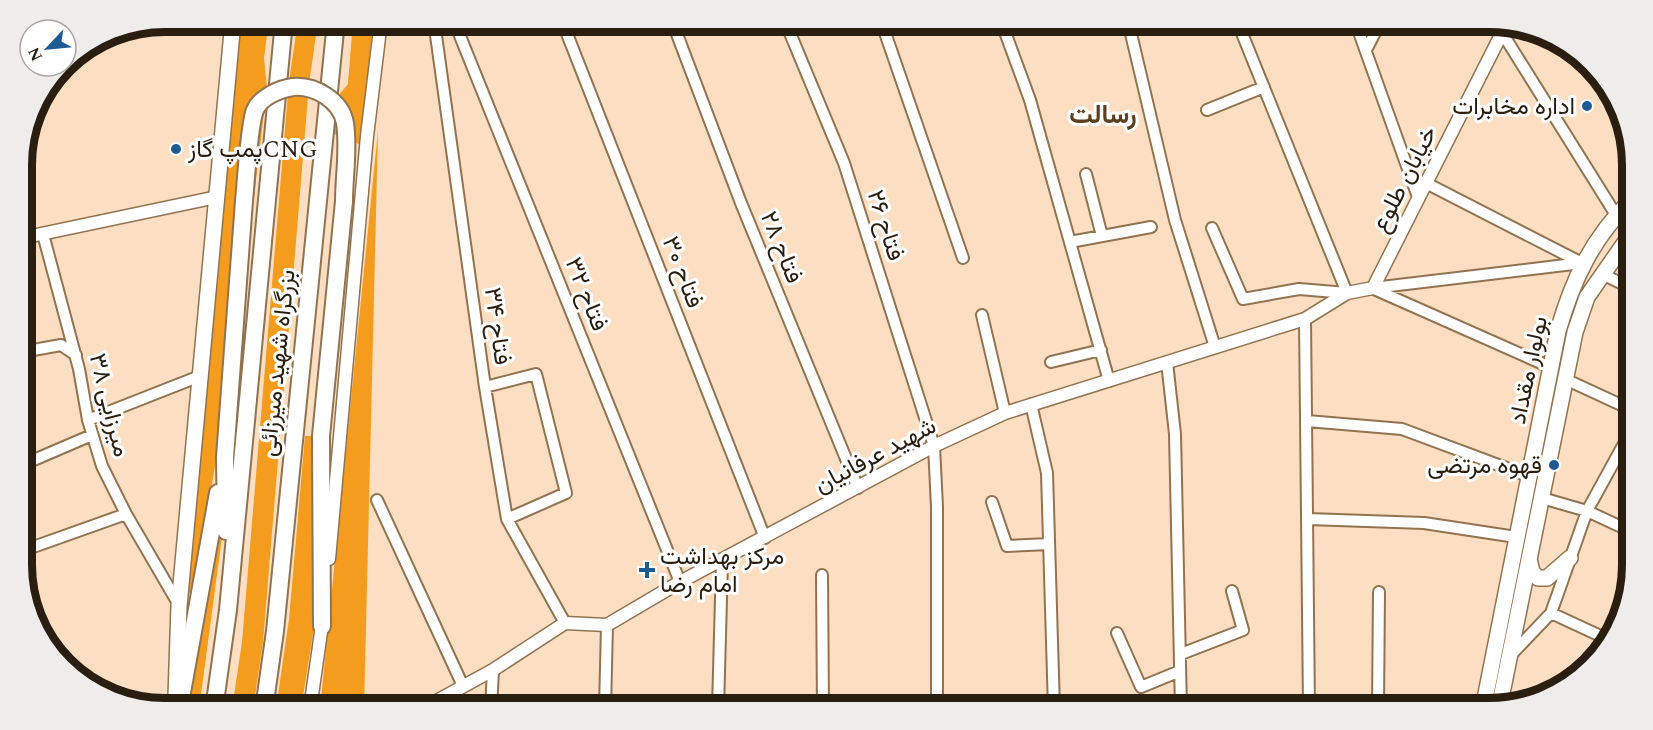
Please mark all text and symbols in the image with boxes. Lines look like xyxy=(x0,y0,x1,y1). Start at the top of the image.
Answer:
north arrow xyxy=(18,18,78,78)
text: N xyxy=(22,43,49,65)
place label: اداره مخابرات xyxy=(1452,89,1575,125)
district label: رسالت xyxy=(1069,95,1137,135)
marker: اداره مخابرات xyxy=(1580,99,1594,113)
street label: خیابان طلوع xyxy=(1363,120,1447,239)
place label: پمپ گازCNG xyxy=(187,132,318,168)
marker: پمپ گازCNG xyxy=(169,142,183,156)
street label: فتاح ۲۶ xyxy=(857,185,913,265)
street label: فتاح ۲۸ xyxy=(750,206,812,289)
street label: فتاح ۳۰ xyxy=(652,231,712,314)
street label: فتاح ۳۲ xyxy=(555,252,617,337)
street label: بزرگراه شهید میرزائی xyxy=(250,268,306,458)
street label: فتاح ۳۴ xyxy=(474,285,520,367)
street label: بولوار مقداد xyxy=(1500,313,1558,428)
street label: میرزایی ۳۸ xyxy=(79,350,139,461)
street label: شهید عرفانیان xyxy=(808,409,943,503)
place label: قهوه مرتضی xyxy=(1427,448,1542,484)
marker: قهوه مرتضی xyxy=(1547,458,1561,472)
place label: مرکز بهداشت امام رضا xyxy=(660,539,784,603)
marker: مرکز بهداشت امام رضا xyxy=(638,561,656,579)

